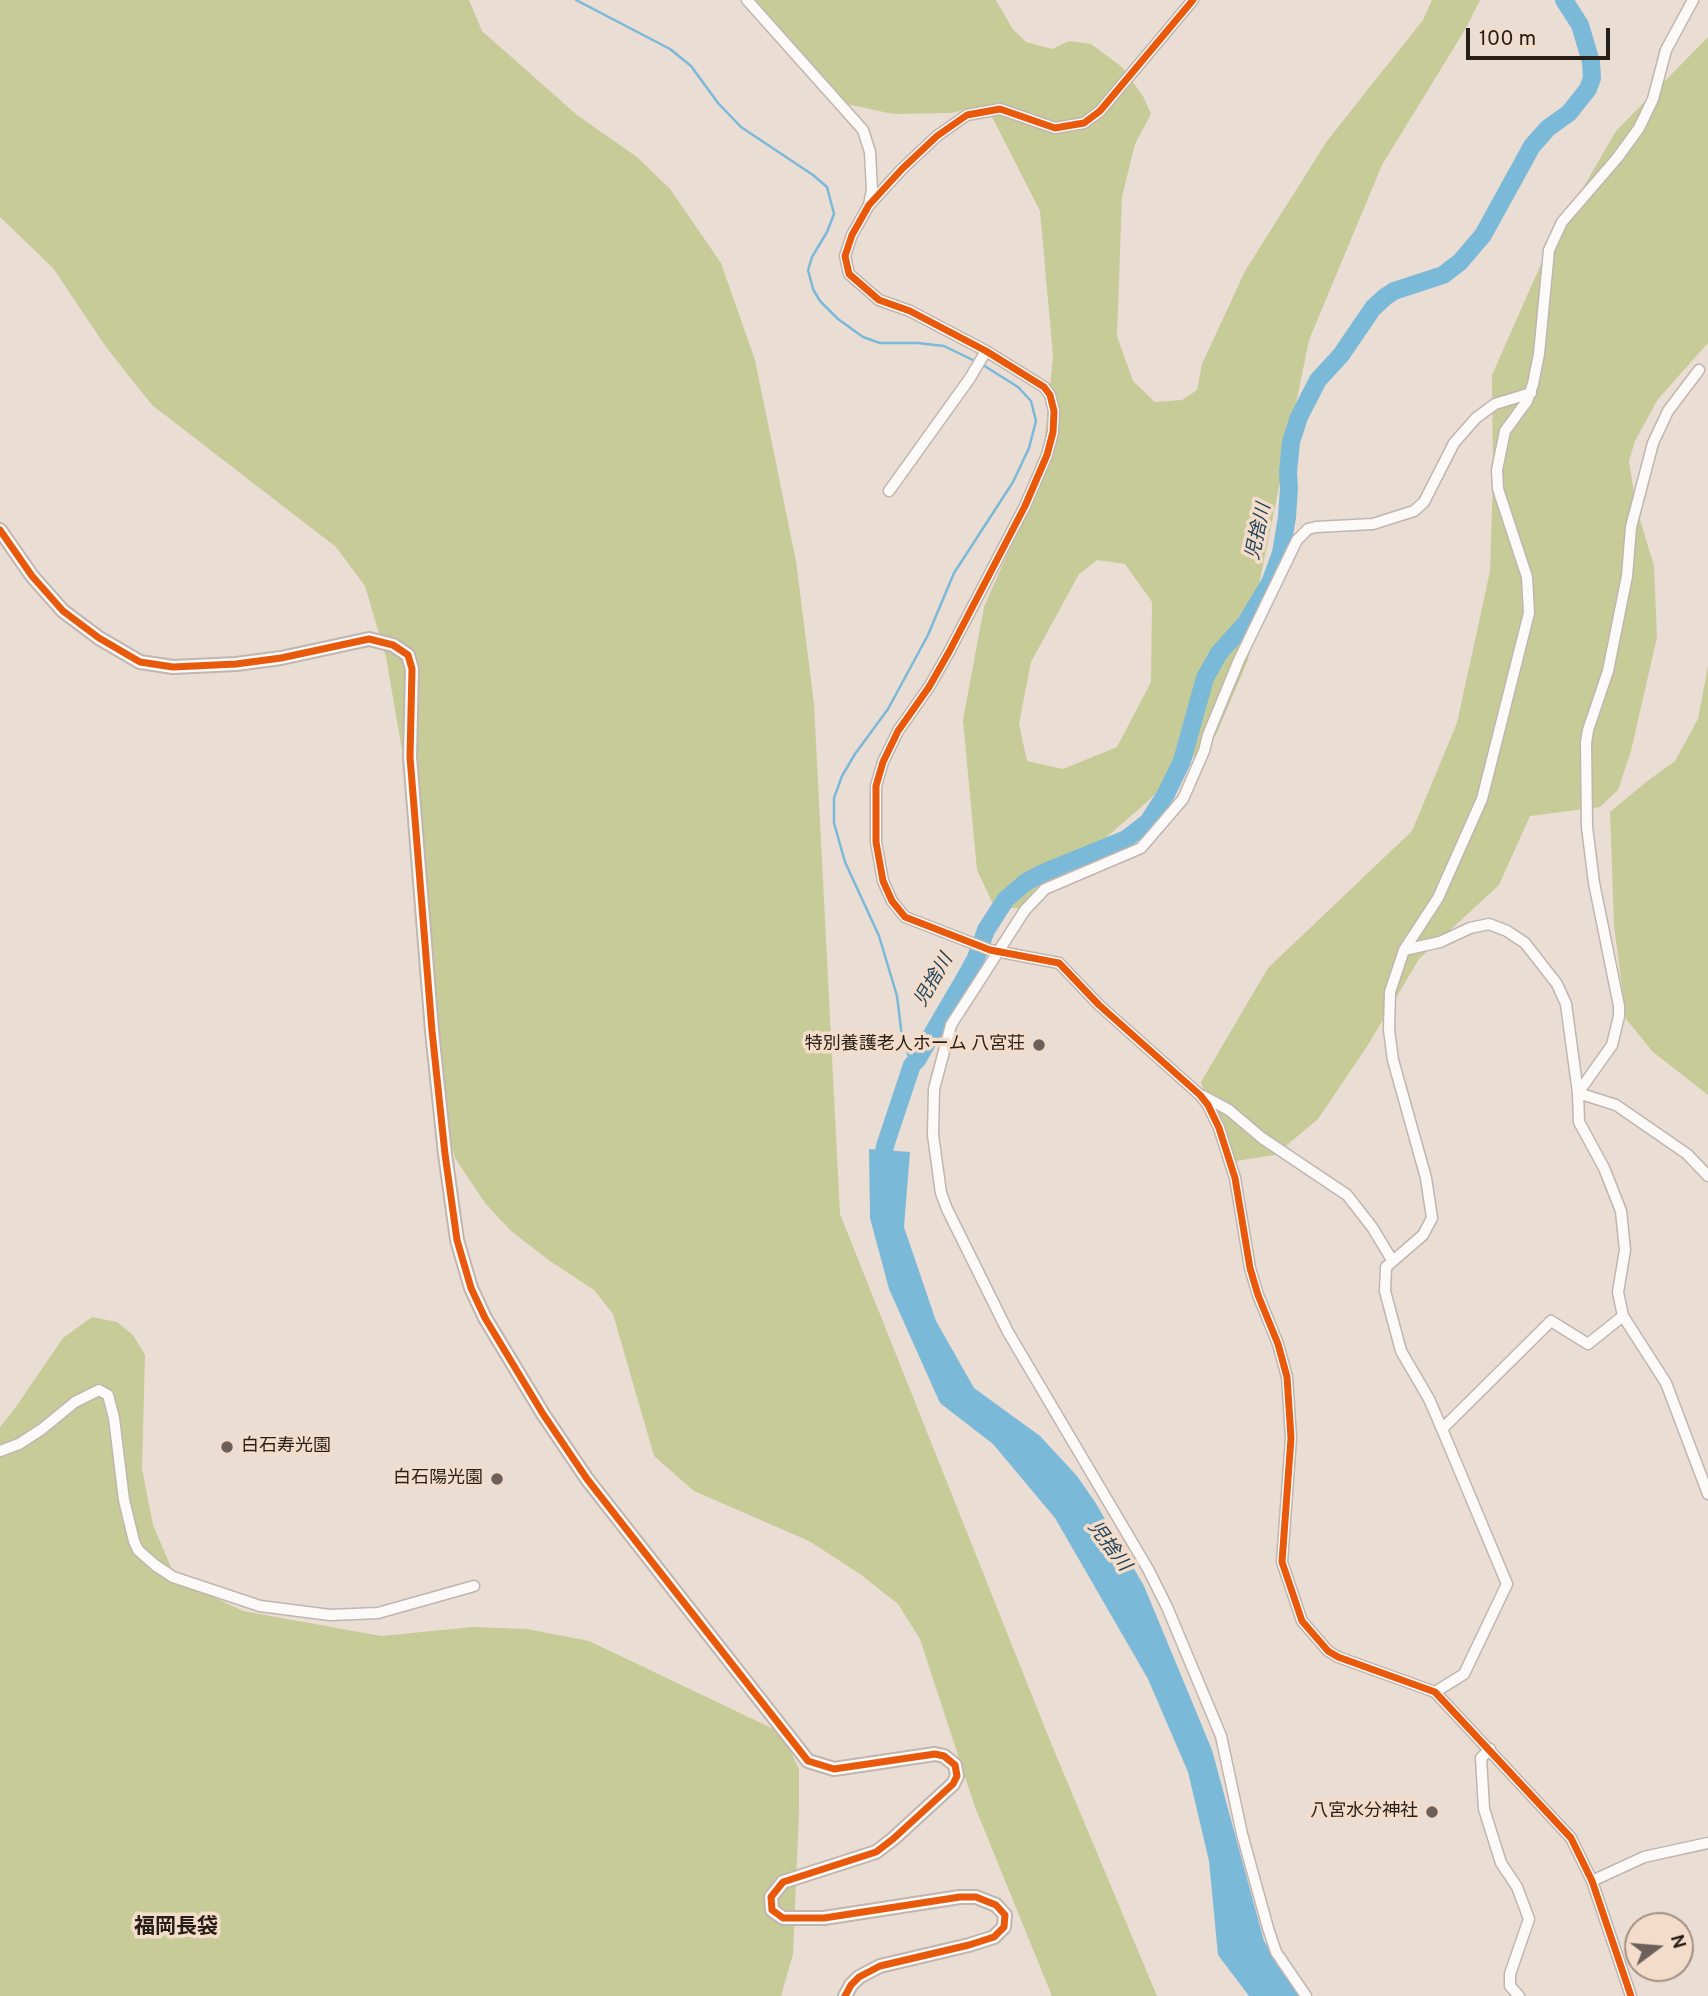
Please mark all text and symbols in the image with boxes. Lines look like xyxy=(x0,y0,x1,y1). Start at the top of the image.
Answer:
scale bar xyxy=(1470,14,1614,58)
text: 100 m xyxy=(1479,26,1536,53)
water label: 児捨川 xyxy=(1243,502,1277,562)
water label: 児捨川 xyxy=(911,951,959,1011)
place label: 特別養護老人ホーム 八宮荘 xyxy=(805,1034,1025,1056)
marker: 特別養護老人ホーム 八宮荘 xyxy=(1031,1037,1047,1053)
place label: 白石寿光園 xyxy=(241,1436,331,1458)
marker: 白石寿光園 xyxy=(219,1439,235,1455)
place label: 白石陽光園 xyxy=(393,1468,483,1490)
marker: 白石陽光園 xyxy=(489,1471,505,1487)
water label: 児捨川 xyxy=(1082,1517,1134,1577)
place label: 八宮水分神社 xyxy=(1310,1801,1418,1823)
marker: 八宮水分神社 xyxy=(1424,1804,1440,1820)
north arrow xyxy=(1624,1912,1694,1982)
district label: 福岡長袋 xyxy=(134,1916,218,1942)
text: N xyxy=(1664,1932,1691,1952)

